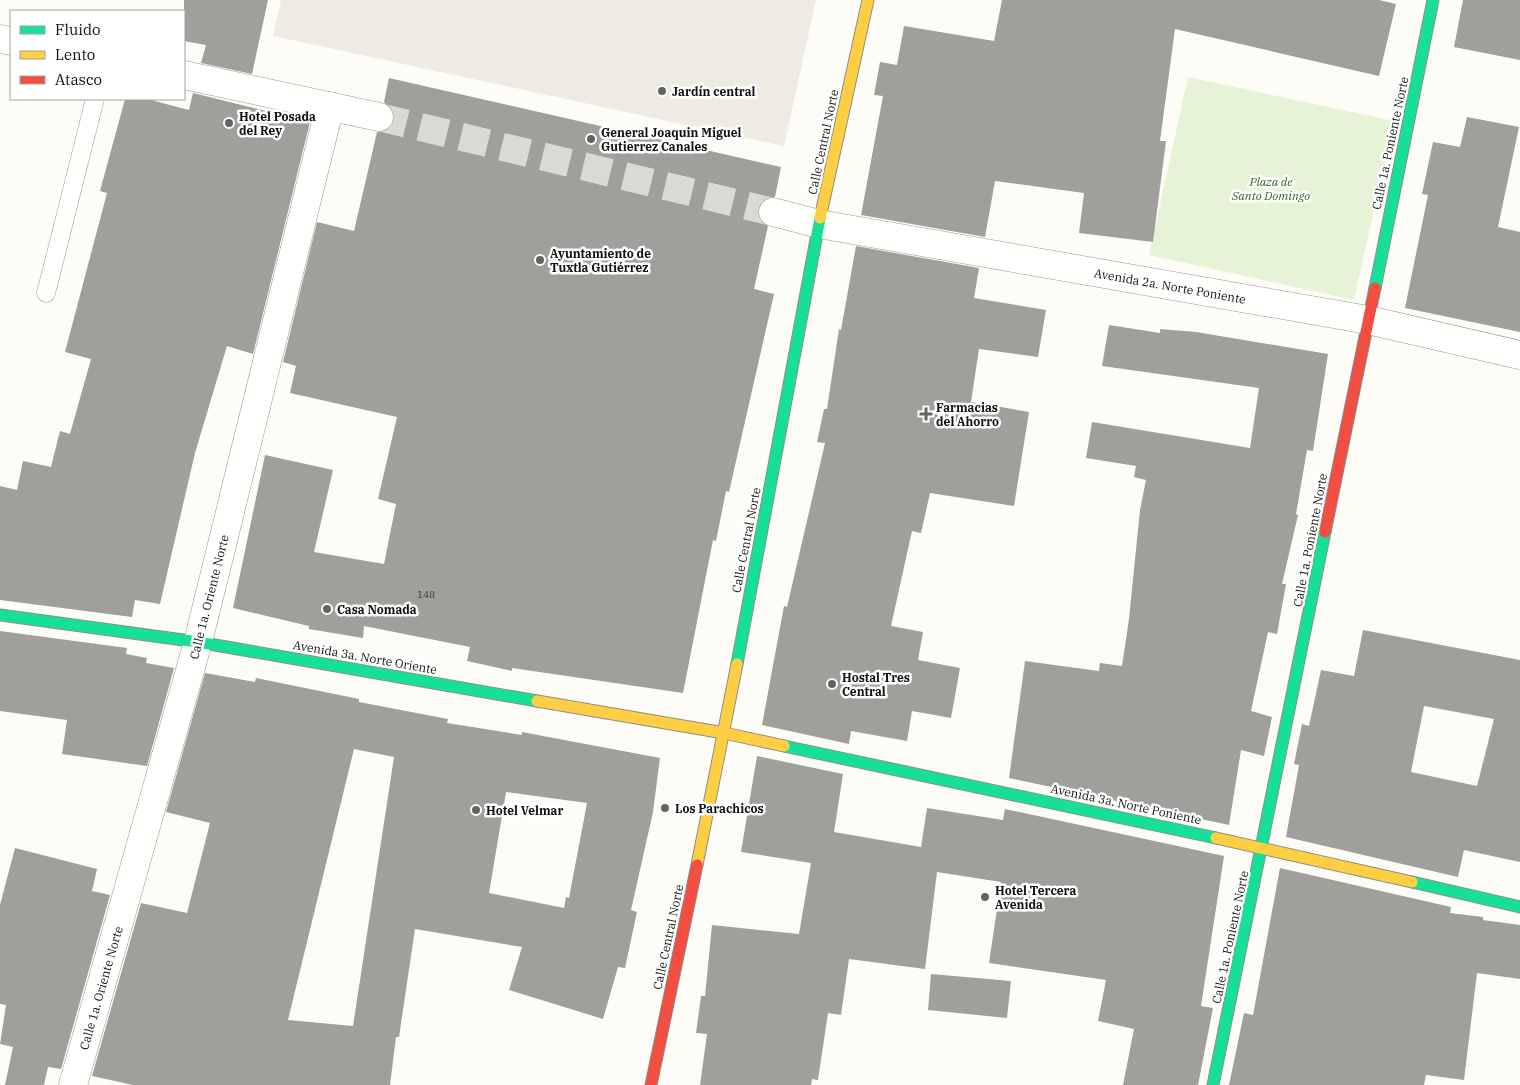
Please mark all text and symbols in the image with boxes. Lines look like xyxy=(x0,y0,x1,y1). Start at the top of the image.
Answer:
legend xyxy=(10,10,185,100)
text: Fluido xyxy=(55,20,100,39)
text: Lento xyxy=(55,45,95,64)
text: Atasco xyxy=(55,70,102,89)
street label: Calle 1a. Poniente Norte xyxy=(1369,75,1411,211)
place label: Jardín central xyxy=(672,84,756,99)
marker: Jardín central xyxy=(656,85,668,97)
street label: Calle Central Norte xyxy=(805,88,841,196)
place label: Hotel Posada del Rey xyxy=(239,109,316,138)
marker: Hotel Posada del Rey xyxy=(223,117,235,129)
place label: General Joaquin Miguel Gutierrez Canales xyxy=(601,125,742,154)
marker: General Joaquin Miguel Gutierrez Canales xyxy=(585,133,597,145)
park label: Plaza de Santo Domingo xyxy=(1231,174,1310,203)
place label: Ayuntamiento de Tuxtla Gutiérrez xyxy=(550,246,651,275)
marker: Ayuntamiento de Tuxtla Gutiérrez xyxy=(534,254,546,266)
street label: Avenida 2a. Norte Poniente xyxy=(1093,265,1247,307)
place label: Farmacias del Ahorro xyxy=(936,400,999,429)
marker: Farmacias del Ahorro xyxy=(920,408,932,420)
street label: Calle 1a. Poniente Norte xyxy=(1290,472,1330,608)
street label: Calle Central Norte xyxy=(728,486,764,594)
street label: Calle 1a. Oriente Norte xyxy=(186,533,232,661)
house number: 148 xyxy=(417,588,435,601)
place label: Casa Nomada xyxy=(337,602,417,617)
marker: Casa Nomada xyxy=(321,603,333,615)
street label: Avenida 3a. Norte Oriente xyxy=(292,637,438,677)
place label: Hostal Tres Central xyxy=(842,670,910,699)
marker: Hostal Tres Central xyxy=(826,678,838,690)
street label: Avenida 3a. Norte Poniente xyxy=(1049,781,1203,827)
place label: Los Parachicos xyxy=(675,801,764,816)
marker: Los Parachicos xyxy=(659,802,671,814)
place label: Hotel Velmar xyxy=(486,803,563,818)
marker: Hotel Velmar xyxy=(470,804,482,816)
street label: Calle 1a. Poniente Norte xyxy=(1209,869,1251,1005)
street label: Calle Central Norte xyxy=(650,883,686,991)
place label: Hotel Tercera Avenida xyxy=(995,883,1076,912)
marker: Hotel Tercera Avenida xyxy=(979,891,991,903)
street label: Calle 1a. Oriente Norte xyxy=(76,925,126,1051)

